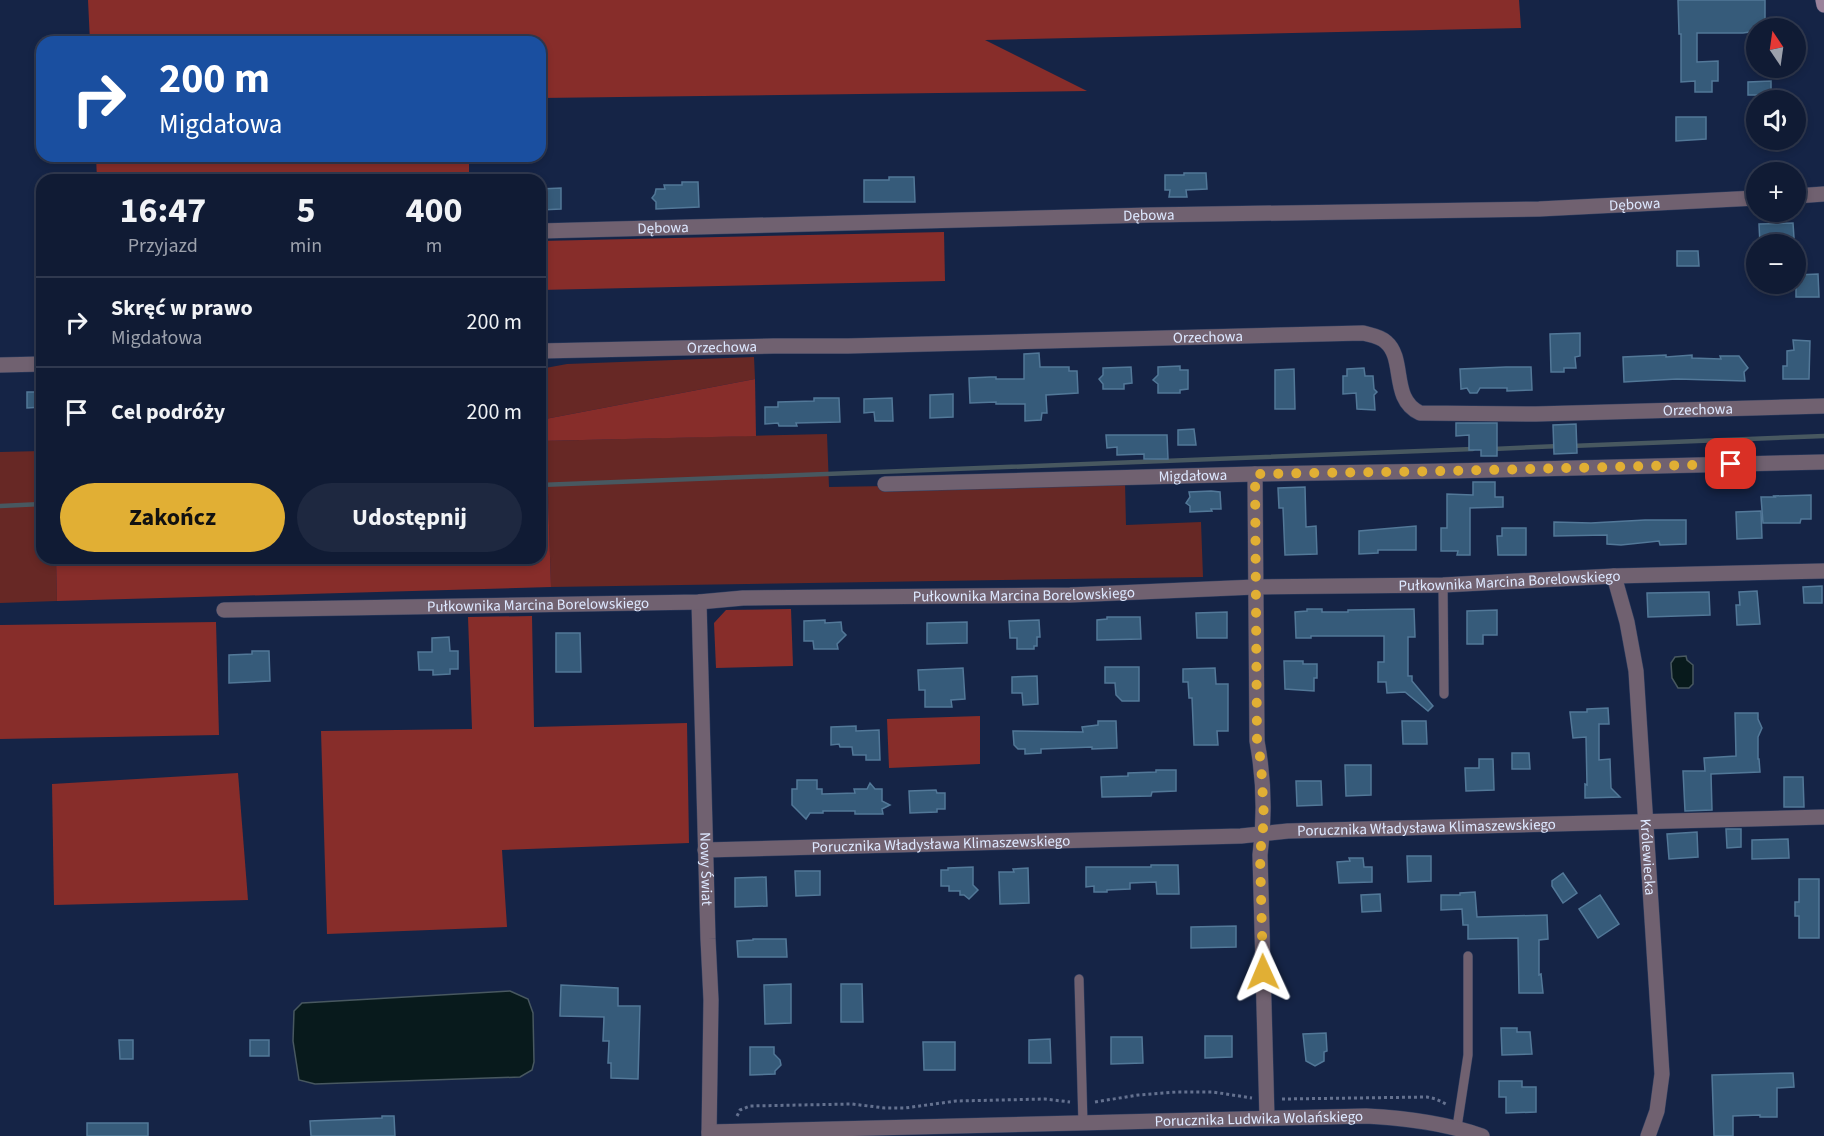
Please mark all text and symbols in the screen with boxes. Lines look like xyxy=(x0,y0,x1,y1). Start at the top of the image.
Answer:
north arrow xyxy=(1746,18,1806,78)
map controls xyxy=(1746,18,1806,294)
text: 200 m xyxy=(159,49,270,109)
icon: right xyxy=(60,60,138,138)
button: sound xyxy=(1746,90,1806,150)
text: Migdałowa xyxy=(159,105,282,144)
button: + xyxy=(1746,162,1806,222)
text: 16:47 xyxy=(119,185,206,236)
text: 5 xyxy=(296,185,315,236)
text: 400 xyxy=(406,185,463,236)
street label: Dębowa xyxy=(1608,192,1661,216)
street label: Dębowa xyxy=(1123,204,1175,226)
street label: Dębowa xyxy=(637,217,689,239)
text: Przyjazd xyxy=(128,232,198,260)
text: min xyxy=(290,232,322,260)
text: m xyxy=(426,232,442,260)
button: − xyxy=(1746,234,1806,294)
text: Skręć w prawo xyxy=(111,292,253,324)
icon: right xyxy=(60,306,93,339)
text: 200 m xyxy=(467,306,522,338)
text: Migdałowa xyxy=(111,324,202,352)
street label: Orzechowa xyxy=(1173,326,1243,348)
street label: Orzechowa xyxy=(687,336,757,358)
icon: arrive xyxy=(60,396,93,429)
text: Cel podróży xyxy=(111,396,225,428)
text: 200 m xyxy=(467,396,522,428)
street label: Orzechowa xyxy=(1663,398,1733,421)
pin xyxy=(1705,438,1756,489)
icon: arrive xyxy=(1714,447,1747,480)
street label: Migdałowa xyxy=(1158,464,1227,487)
button: Zakończ xyxy=(60,483,285,552)
button: Udostępnij xyxy=(297,483,522,552)
street label: Pułkownika Marcina Borelowskiego xyxy=(1398,565,1621,596)
street label: Pułkownika Marcina Borelowskiego xyxy=(913,582,1135,607)
street label: Pułkownika Marcina Borelowskiego xyxy=(427,592,649,617)
street label: Porucznika Władysława Klimaszewskiego xyxy=(1297,814,1556,841)
street label: Królewiecka xyxy=(1635,818,1661,896)
street label: Porucznika Władysława Klimaszewskiego xyxy=(811,830,1071,858)
street label: Nowy Świat xyxy=(695,832,718,906)
position arrow xyxy=(1231,940,1295,1004)
street label: Porucznika Ludwika Wolańskiego xyxy=(1154,1106,1363,1132)

